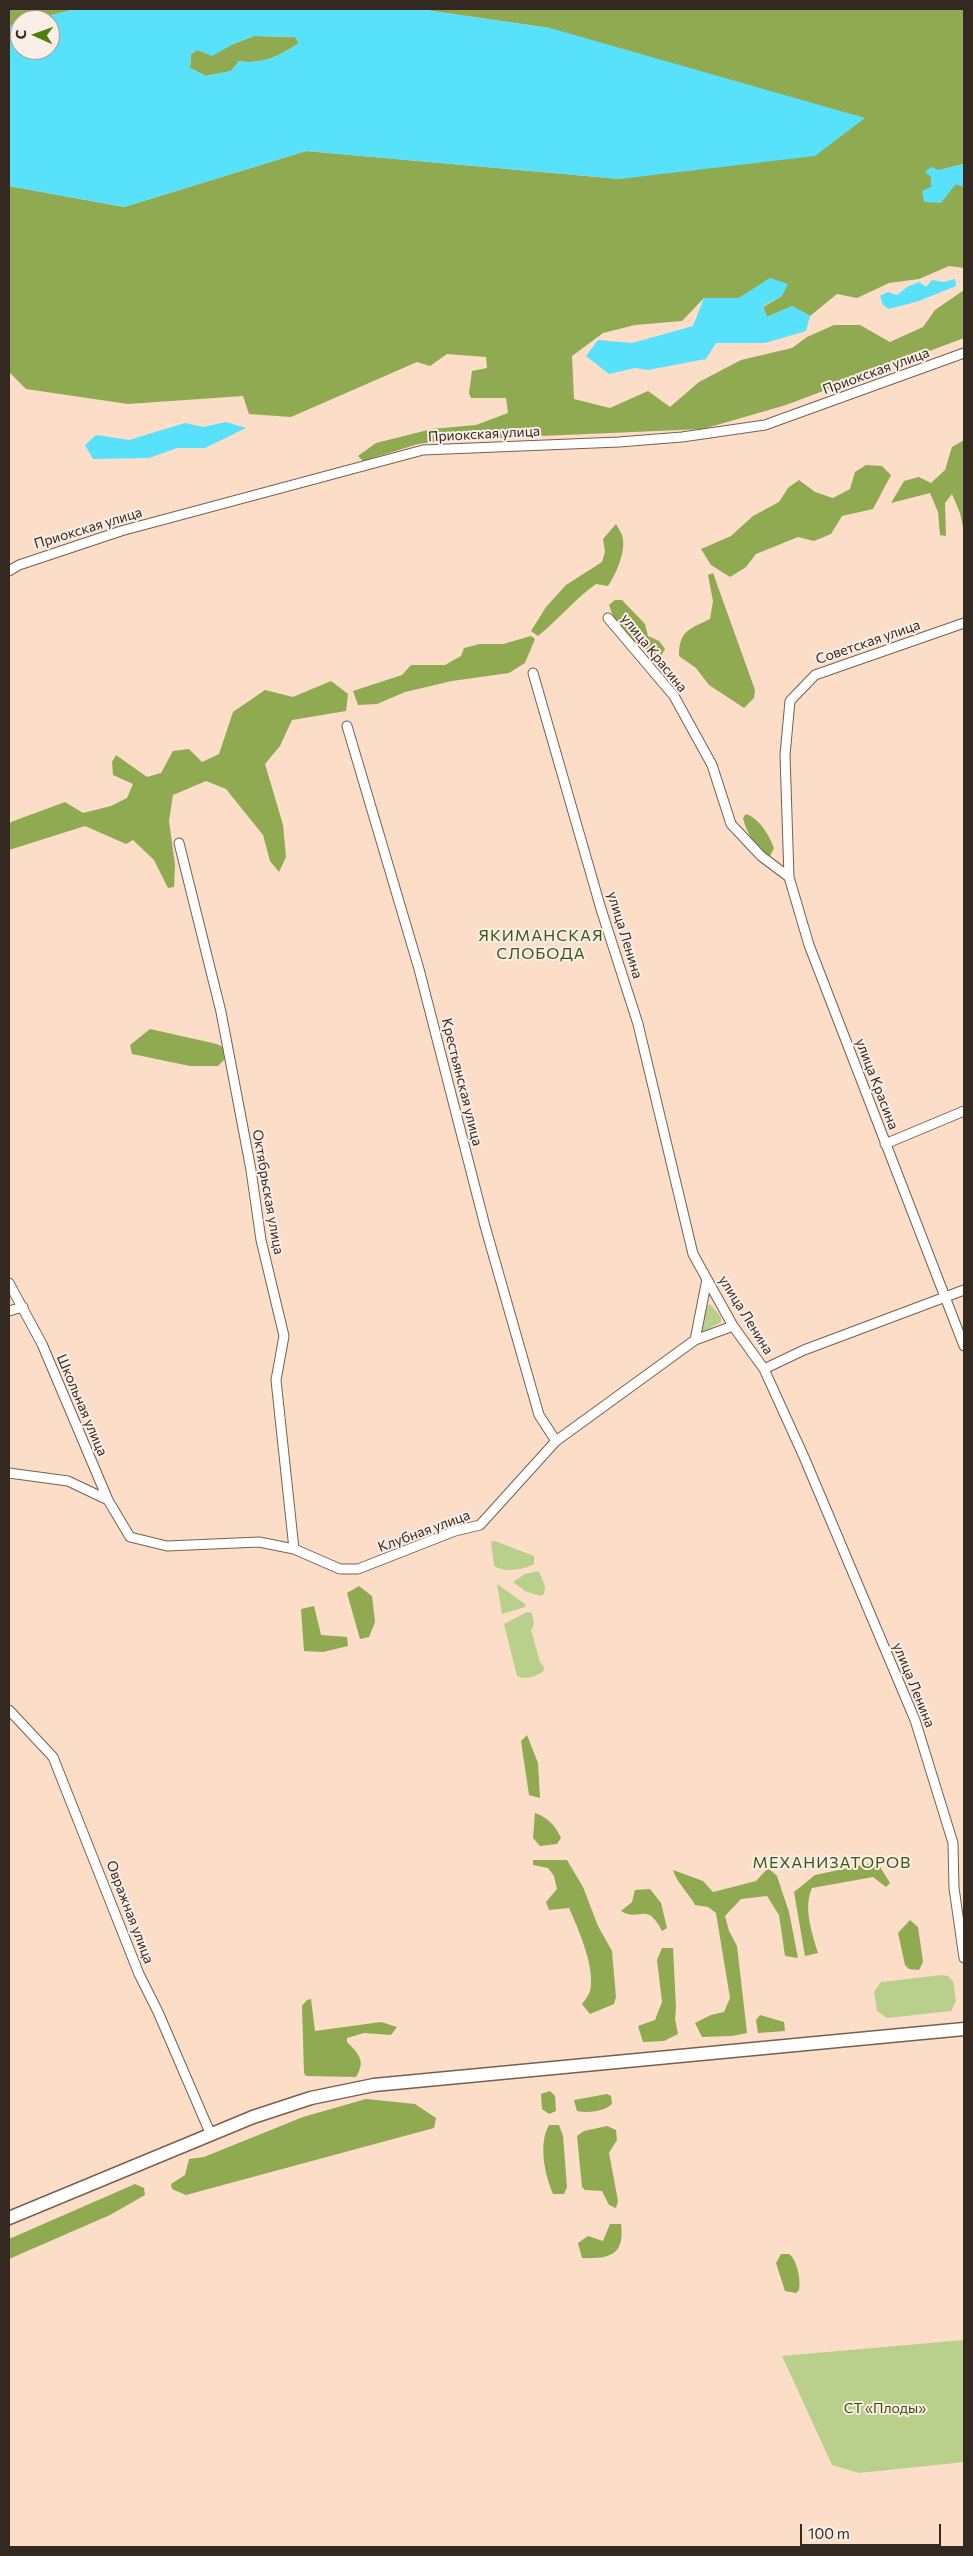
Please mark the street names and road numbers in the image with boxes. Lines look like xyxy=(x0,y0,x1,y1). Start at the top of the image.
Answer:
street label: Приокская улица xyxy=(820,344,932,398)
street label: Приокская улица xyxy=(428,423,540,445)
street label: Приокская улица xyxy=(32,504,144,552)
street label: улица Красина xyxy=(617,610,691,696)
street label: Советская улица xyxy=(814,616,922,668)
street label: улица Ленина xyxy=(604,889,646,981)
street label: Крестьянская улица xyxy=(438,1016,486,1148)
street label: улица Красина xyxy=(852,1036,902,1132)
street label: Октябрьская улица xyxy=(249,1128,287,1256)
street label: улица Ленина xyxy=(715,1272,777,1358)
street label: Школьная улица xyxy=(53,1352,111,1458)
street label: Клубная улица xyxy=(376,1507,472,1555)
street label: улица Ленина xyxy=(889,1640,939,1730)
street label: Овражная улица xyxy=(103,1858,157,1966)

